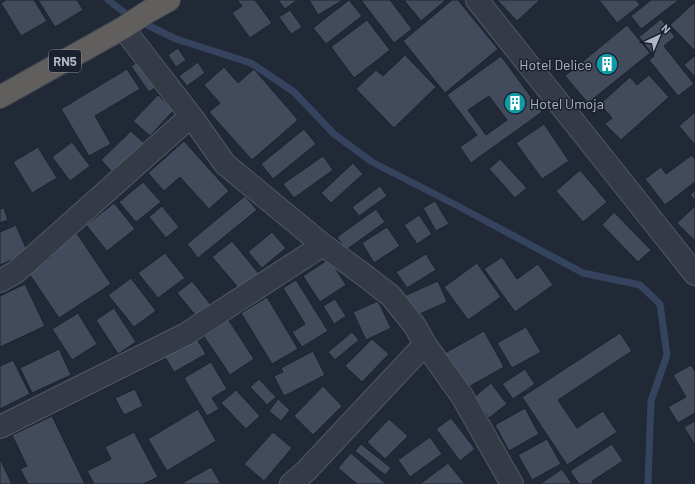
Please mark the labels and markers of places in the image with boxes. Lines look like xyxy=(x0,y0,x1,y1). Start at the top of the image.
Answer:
building icon: Hotel Delice xyxy=(594,51,620,77)
place label: Hotel Delice xyxy=(519,56,592,73)
building icon: Hotel Umoja xyxy=(502,90,528,116)
place label: Hotel Umoja xyxy=(530,95,604,112)

